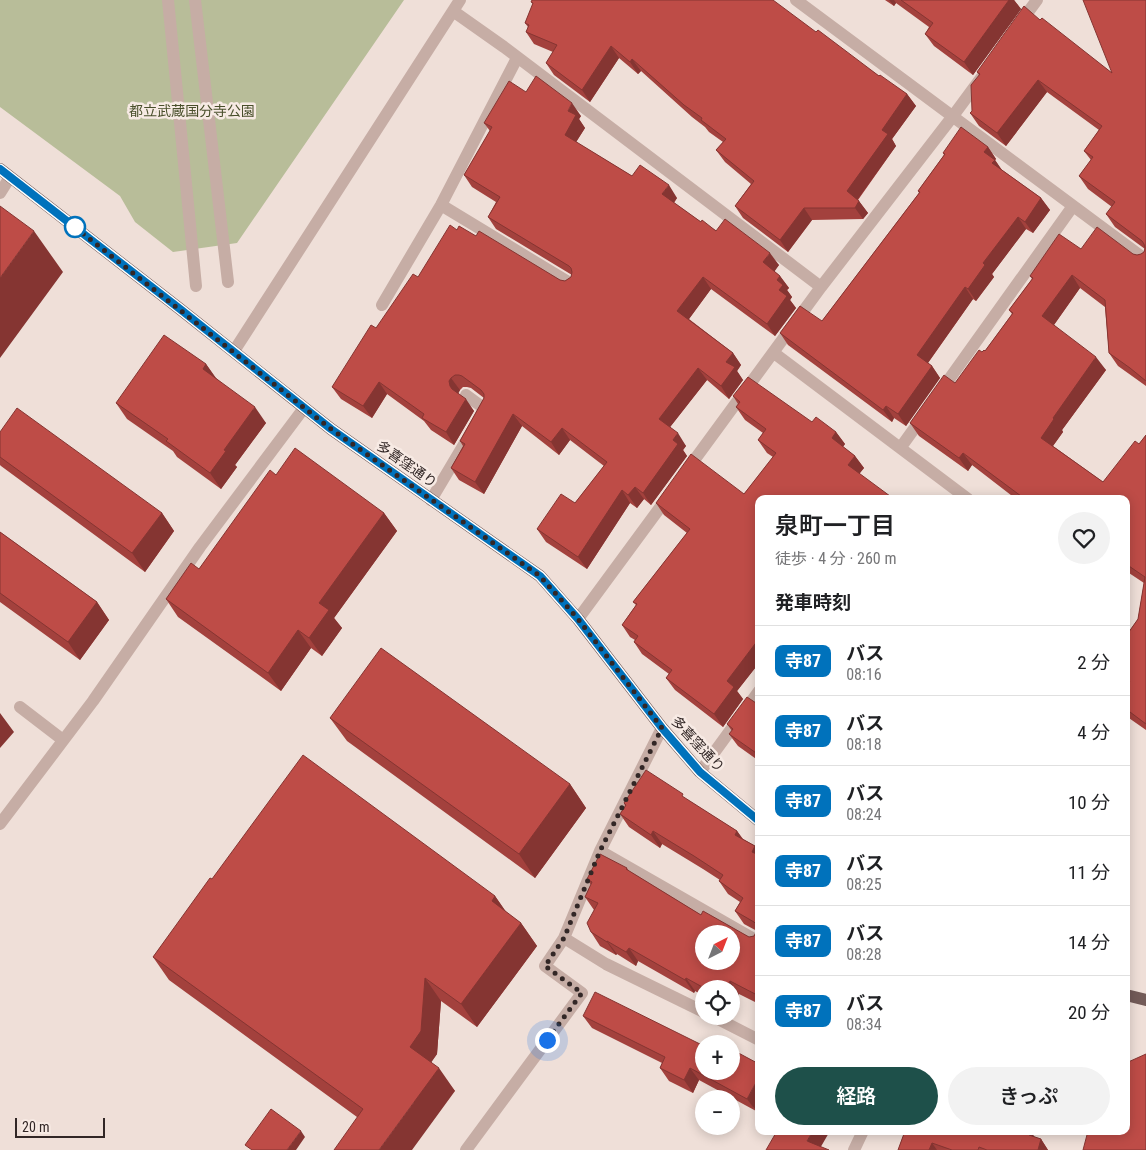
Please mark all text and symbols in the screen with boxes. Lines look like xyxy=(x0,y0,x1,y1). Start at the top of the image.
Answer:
park label: 都立武蔵国分寺公園 xyxy=(129,103,255,119)
unlabelled marker xyxy=(64,216,86,238)
street label: 多喜窪通り xyxy=(374,437,440,491)
text: 泉町一丁目 xyxy=(775,512,895,540)
button: heart xyxy=(1058,512,1110,564)
text: 徒歩 · 4 分 · 260 m xyxy=(775,549,896,568)
text: 発車時刻 xyxy=(775,591,851,614)
text: バス xyxy=(846,642,884,665)
text: 寺87 xyxy=(785,650,821,671)
text: 2 分 xyxy=(1077,651,1110,674)
text: 08:16 xyxy=(846,665,882,684)
text: バス xyxy=(846,712,884,735)
street label: 多喜窪通り xyxy=(668,713,728,775)
text: 寺87 xyxy=(785,720,821,741)
text: 4 分 xyxy=(1077,721,1110,744)
text: 08:18 xyxy=(846,735,882,754)
text: バス xyxy=(846,782,884,805)
text: 寺87 xyxy=(785,790,821,811)
text: 10 分 xyxy=(1068,791,1110,814)
text: 08:24 xyxy=(846,805,882,824)
text: バス xyxy=(846,852,884,875)
text: 寺87 xyxy=(785,860,821,881)
text: 11 分 xyxy=(1068,861,1110,884)
text: 08:25 xyxy=(846,875,882,894)
text: バス xyxy=(846,922,884,945)
north arrow xyxy=(695,925,740,970)
map controls xyxy=(695,925,740,1135)
text: 寺87 xyxy=(785,930,821,951)
text: 14 分 xyxy=(1068,931,1110,954)
text: 08:28 xyxy=(846,945,882,964)
button: locate xyxy=(695,980,740,1025)
text: バス xyxy=(846,992,884,1015)
text: 寺87 xyxy=(785,1000,821,1021)
text: 20 分 xyxy=(1068,1001,1110,1024)
text: 08:34 xyxy=(846,1015,882,1034)
your location xyxy=(535,1028,560,1053)
button: + xyxy=(695,1035,740,1080)
button: 経路 xyxy=(775,1067,938,1125)
button: きっぷ xyxy=(948,1067,1110,1125)
button: − xyxy=(695,1090,740,1135)
scale bar xyxy=(15,1115,105,1138)
text: 20 m xyxy=(22,1119,50,1135)

